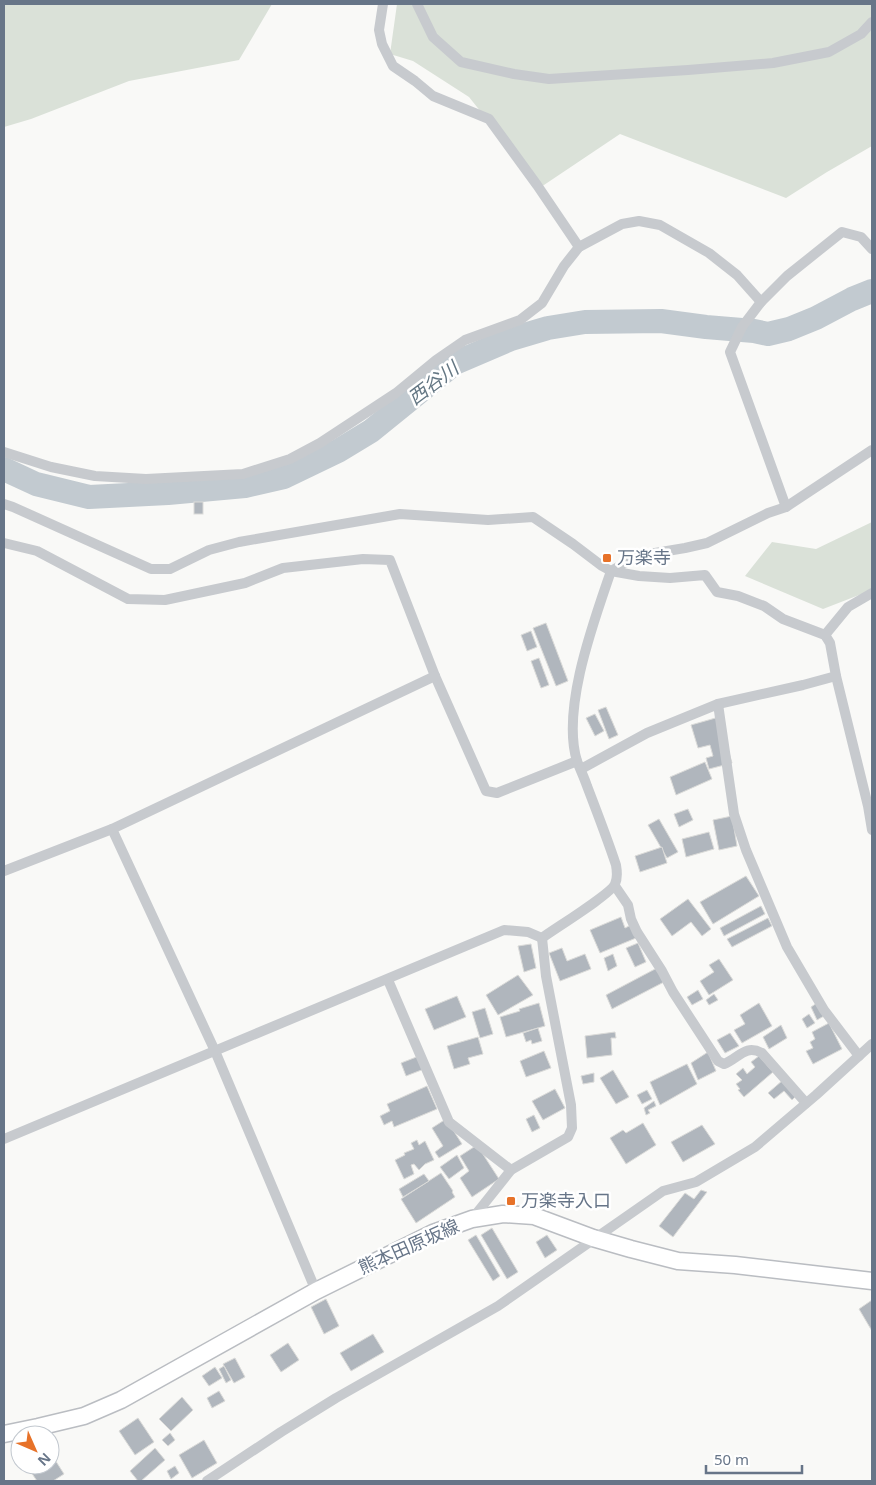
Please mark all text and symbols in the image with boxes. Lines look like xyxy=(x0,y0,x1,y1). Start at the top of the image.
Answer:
water label: 西谷川 xyxy=(402,354,465,411)
place label: 万楽寺 xyxy=(617,545,671,569)
marker: 万楽寺 xyxy=(601,552,613,564)
place label: 万楽寺入口 xyxy=(521,1188,611,1212)
marker: 万楽寺入口 xyxy=(505,1195,517,1207)
street label: 熊本田原坂線 xyxy=(354,1213,463,1279)
north arrow xyxy=(10,1425,60,1475)
scale bar xyxy=(706,1442,802,1474)
text: N xyxy=(34,1449,55,1470)
text: 50 m xyxy=(714,1449,749,1469)

